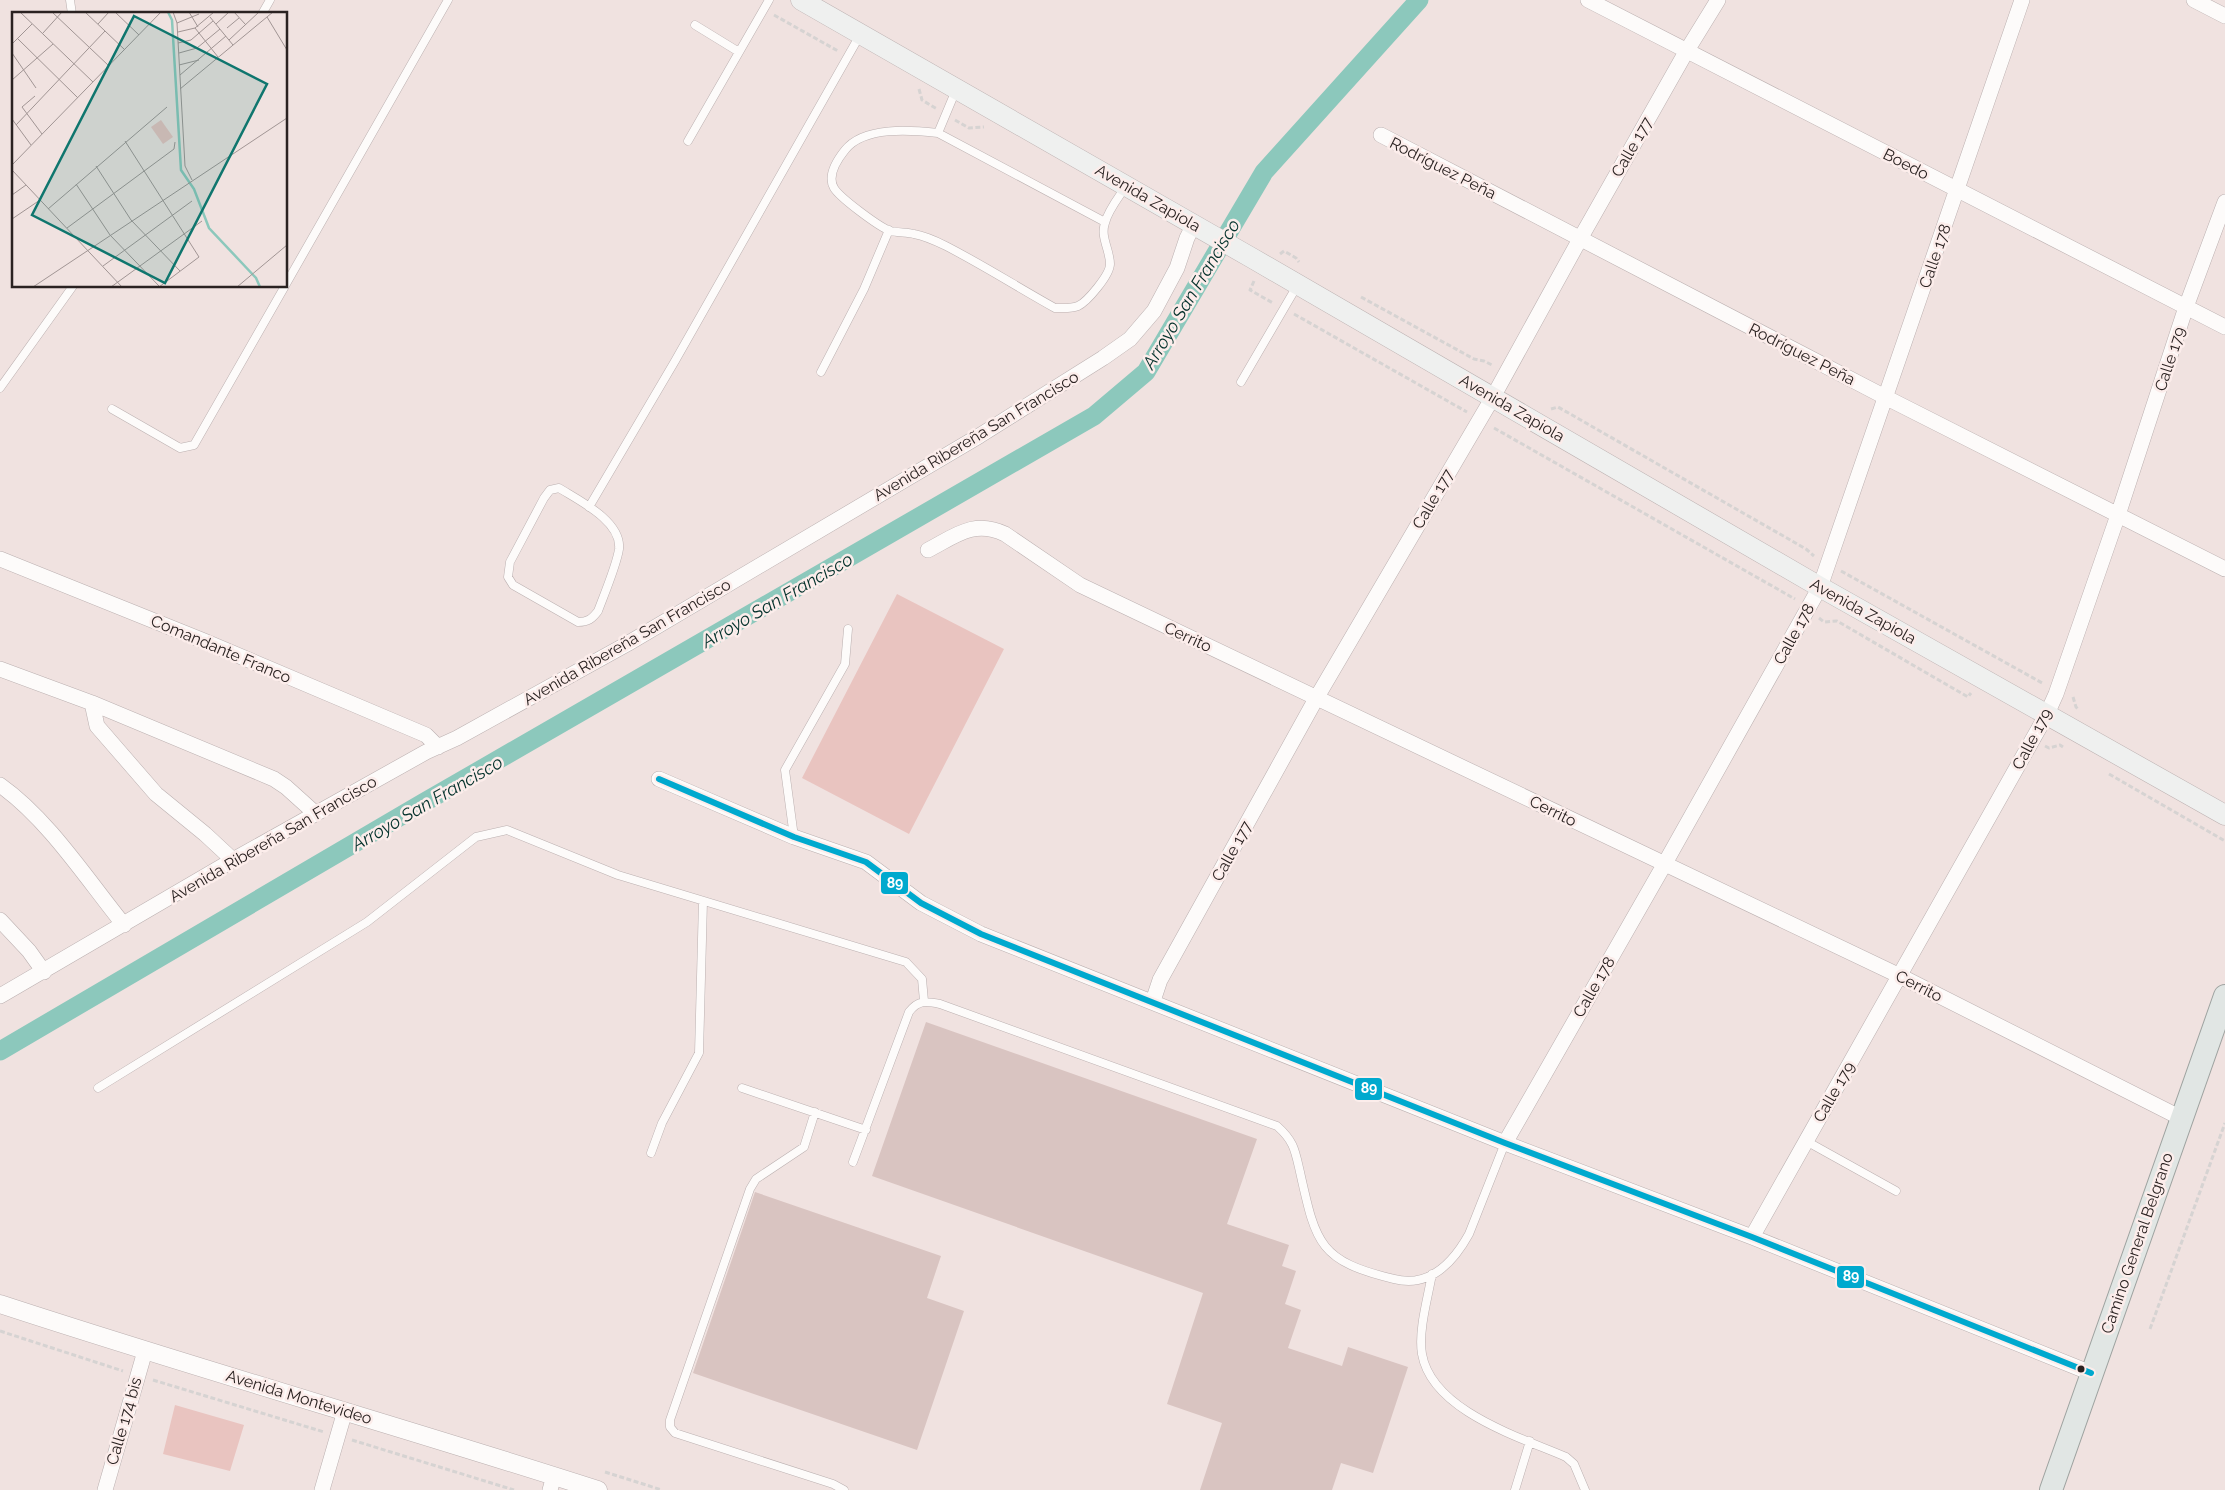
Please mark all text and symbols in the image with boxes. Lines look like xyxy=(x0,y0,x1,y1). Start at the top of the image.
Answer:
inset map xyxy=(12,12,288,288)
street label: Calle 177 xyxy=(1607,113,1657,180)
street label: Rodríguez Peña xyxy=(1387,133,1499,203)
street label: Boedo xyxy=(1880,144,1932,184)
street label: Avenida Zapiola xyxy=(1092,160,1204,236)
water label: Arroyo San Francisco xyxy=(1137,215,1244,374)
street label: Calle 178 xyxy=(1915,221,1955,291)
street label: Rodríguez Peña xyxy=(1746,319,1858,389)
street label: Calle 179 xyxy=(2151,324,2189,394)
street label: Avenida Ribereña San Francisco xyxy=(870,367,1082,505)
street label: Avenida Zapiola xyxy=(1456,370,1568,446)
street label: Calle 177 xyxy=(1408,465,1458,532)
water label: Arroyo San Francisco xyxy=(697,548,856,652)
street label: Avenida Zapiola xyxy=(1807,574,1919,648)
street label: Avenida Ribereña San Francisco xyxy=(520,575,734,709)
street label: Calle 178 xyxy=(1770,600,1818,668)
street label: Comandante Franco xyxy=(148,611,294,687)
street label: Cerrito xyxy=(1161,618,1215,656)
street label: Calle 179 xyxy=(2008,705,2056,773)
water label: Arroyo San Francisco xyxy=(347,751,506,855)
street label: Avenida Ribereña San Francisco xyxy=(166,772,380,906)
street label: Cerrito xyxy=(1526,792,1580,830)
street label: Calle 177 xyxy=(1208,817,1256,884)
line badge: 89 xyxy=(880,871,909,895)
text: 89 xyxy=(887,875,903,891)
street label: Calle 178 xyxy=(1569,953,1619,1021)
street label: Cerrito xyxy=(1892,966,1946,1006)
street label: Calle 179 xyxy=(1809,1058,1859,1126)
line badge: 89 xyxy=(1354,1077,1383,1101)
text: 89 xyxy=(1361,1080,1377,1096)
street label: Camino General Belgrano xyxy=(2097,1150,2177,1336)
line badge: 89 xyxy=(1836,1265,1865,1289)
text: 89 xyxy=(1843,1268,1859,1284)
unlabelled marker xyxy=(2076,1364,2086,1374)
street label: Avenida Montevideo xyxy=(224,1366,374,1428)
street label: Calle 174 bis xyxy=(102,1375,146,1467)

